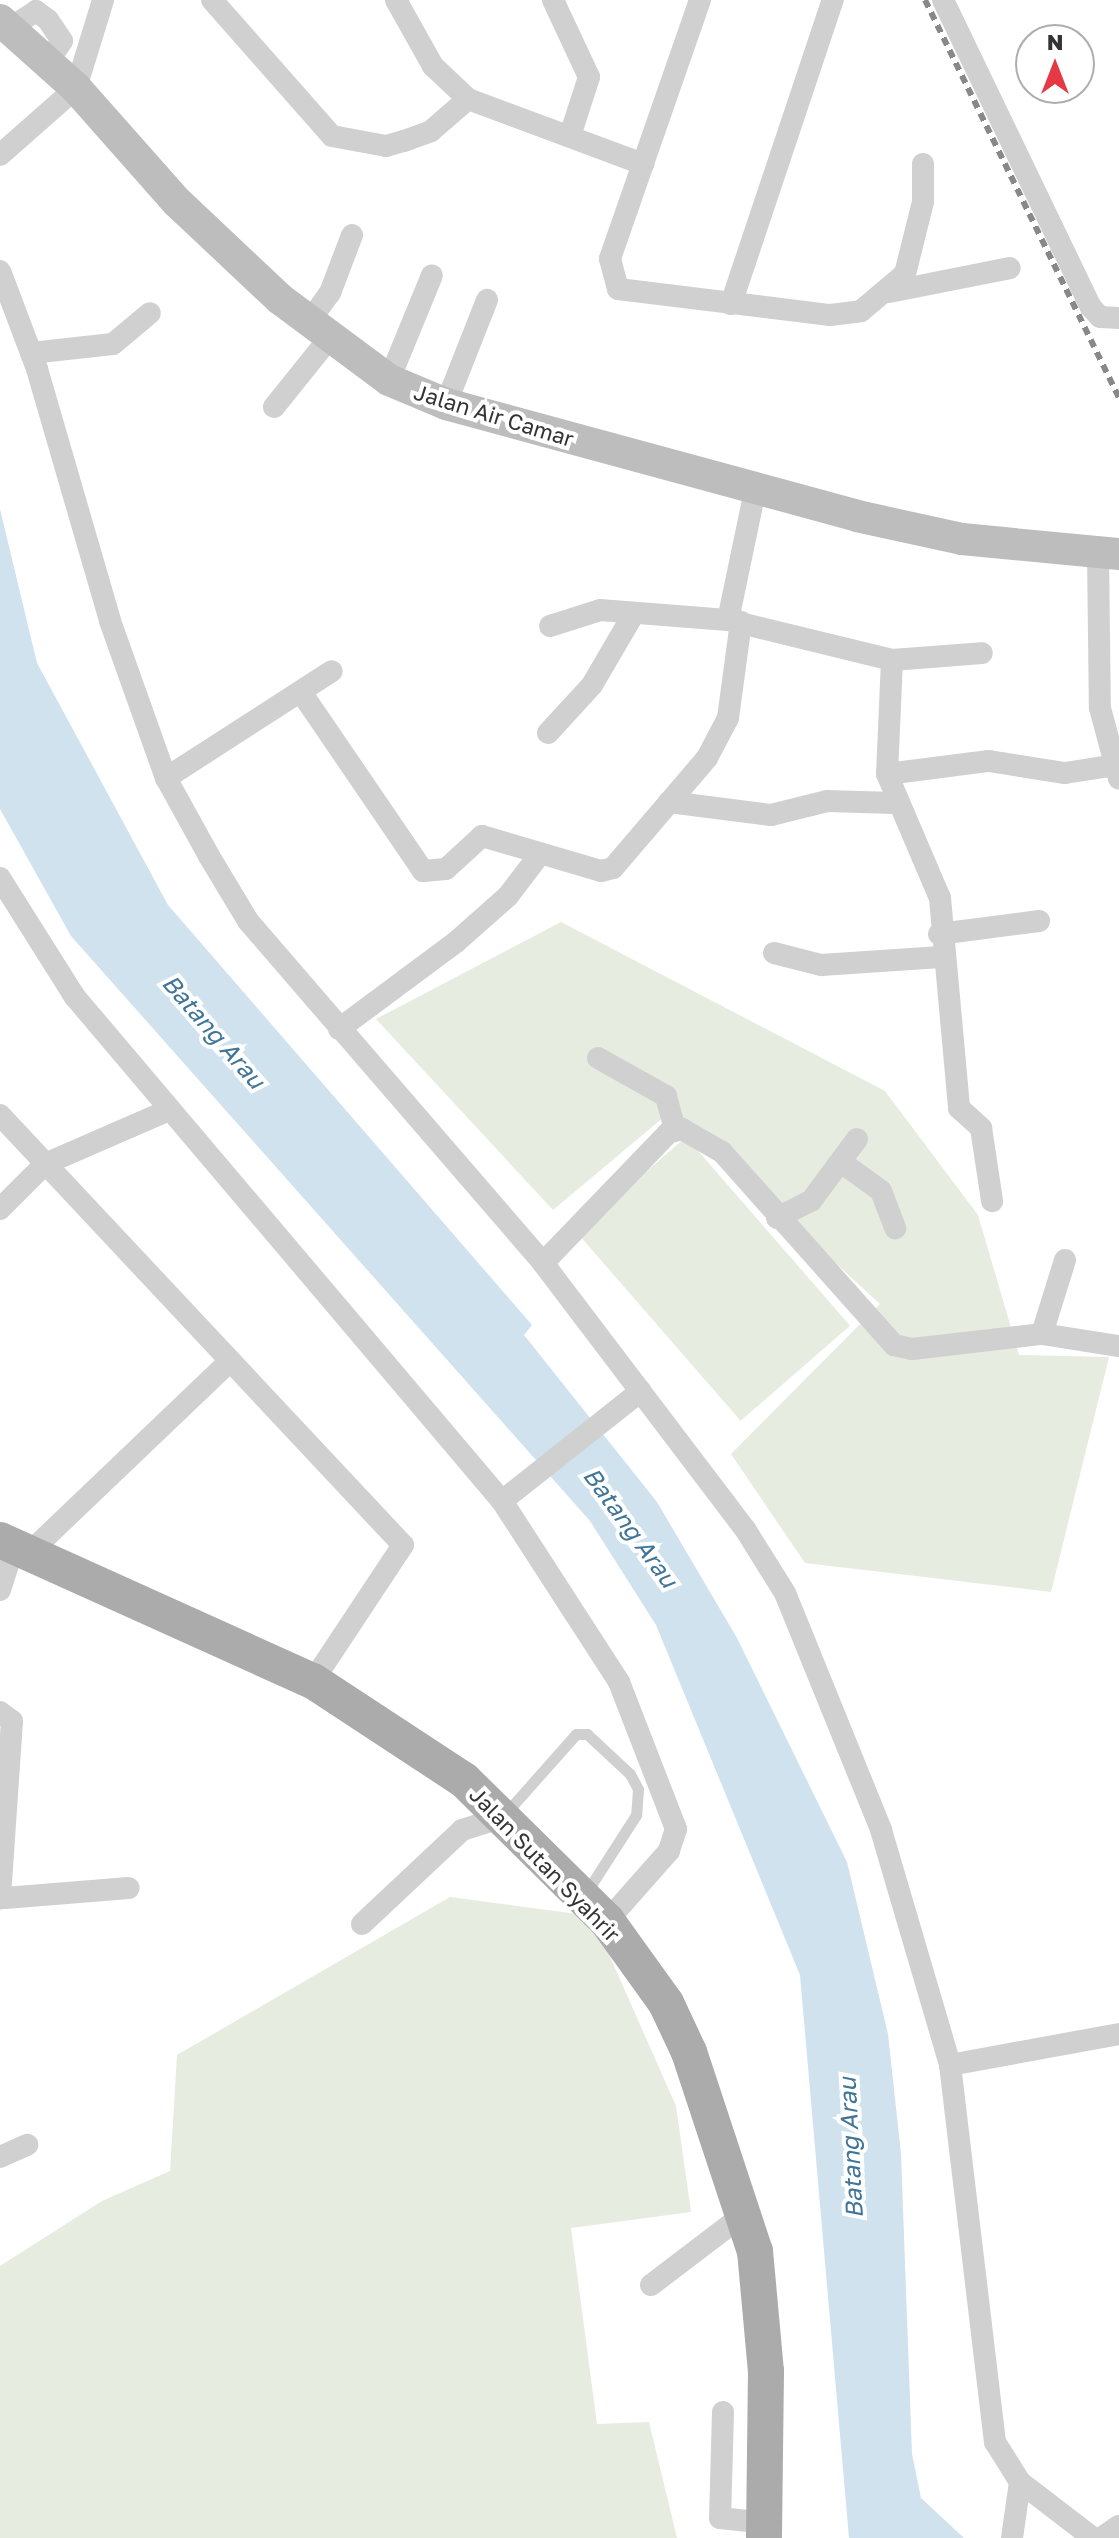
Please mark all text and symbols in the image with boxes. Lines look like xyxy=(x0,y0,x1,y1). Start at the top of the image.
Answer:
north arrow xyxy=(1015,24,1095,104)
text: N xyxy=(1047,28,1063,55)
street label: Jalan Air Camar xyxy=(411,378,577,452)
water label: Batang Arau xyxy=(157,968,271,1094)
water label: Batang Arau xyxy=(578,1461,684,1593)
street label: Jalan Sutan Syahrir xyxy=(464,1781,626,1947)
water label: Batang Arau xyxy=(832,2077,868,2219)

